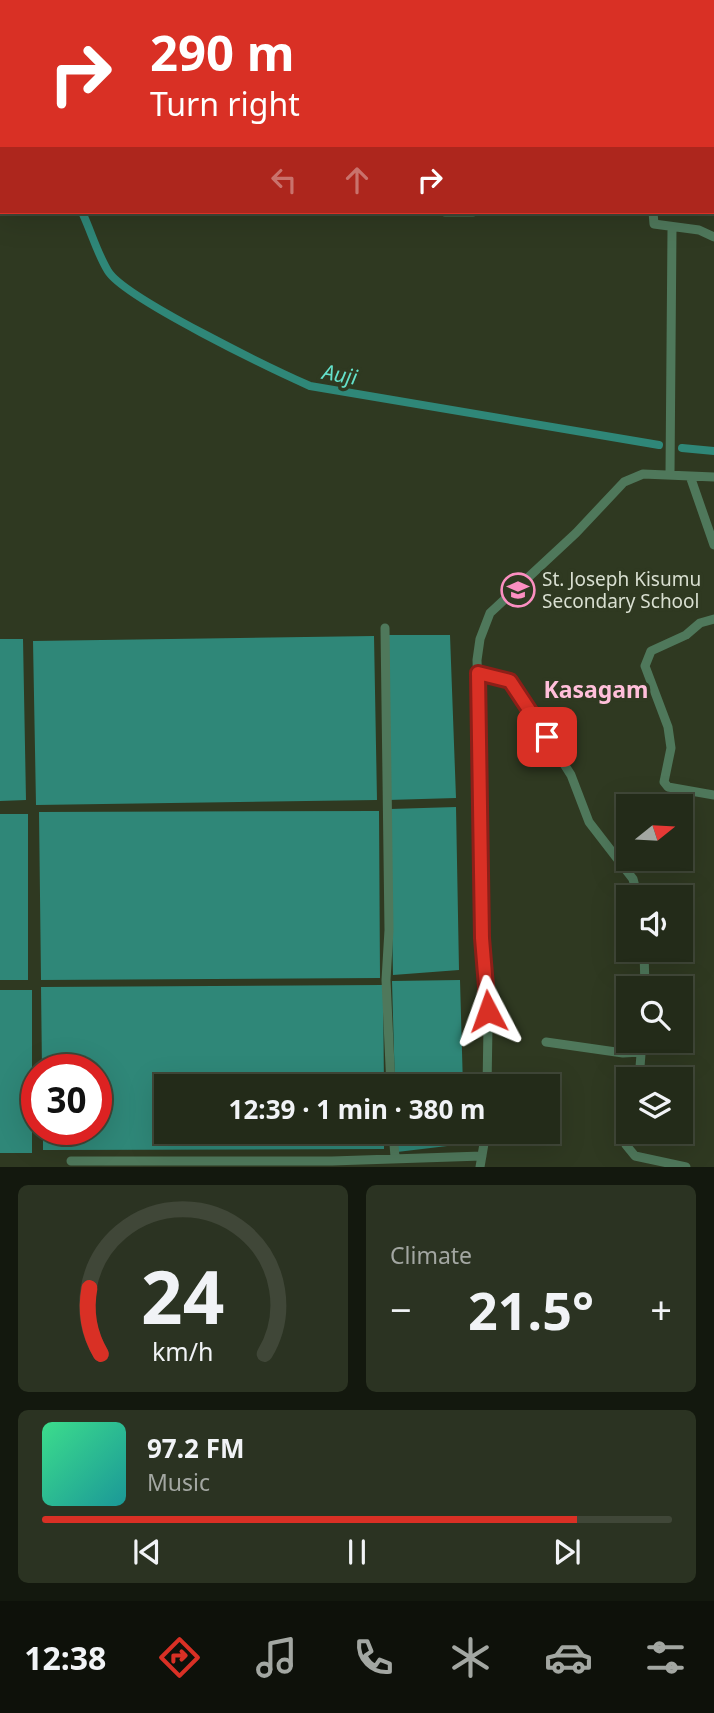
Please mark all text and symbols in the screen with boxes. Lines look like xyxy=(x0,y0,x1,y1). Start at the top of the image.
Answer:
text: 290 m xyxy=(150,19,295,85)
icon: right xyxy=(35,28,126,119)
text: Turn right xyxy=(150,82,300,125)
icon: left xyxy=(265,161,303,199)
icon: ahead xyxy=(338,161,376,199)
icon: right xyxy=(411,161,449,199)
water label: Auji xyxy=(318,357,360,391)
place label: St. Joseph Kisumu Secondary School xyxy=(542,566,701,614)
school or university icon: St. Joseph Kisumu Secondary School xyxy=(499,571,537,609)
district label: Kasagam xyxy=(543,673,649,705)
pin xyxy=(517,707,577,767)
icon: arrive xyxy=(528,718,566,756)
north arrow xyxy=(616,794,693,872)
map controls xyxy=(616,794,693,1144)
button: sound xyxy=(616,885,693,962)
position arrow xyxy=(451,974,525,1048)
button: search xyxy=(616,976,693,1053)
speed limit sign: 30 xyxy=(21,1054,112,1145)
button: layers xyxy=(616,1067,693,1144)
text: 12:39 · 1 min · 380 m xyxy=(229,1091,485,1127)
text: Climate xyxy=(390,1239,472,1271)
text: 24 xyxy=(141,1247,225,1346)
text: 21.5° xyxy=(468,1274,594,1345)
text: − xyxy=(390,1283,412,1335)
text: + xyxy=(650,1283,672,1335)
text: km/h xyxy=(152,1334,214,1368)
text: 97.2 FM xyxy=(147,1430,244,1466)
text: Music xyxy=(147,1466,210,1498)
icon: previous xyxy=(128,1533,166,1571)
icon: pause xyxy=(338,1533,376,1571)
icon: next xyxy=(548,1533,586,1571)
icon: directions xyxy=(155,1633,204,1682)
icon: music xyxy=(252,1633,301,1682)
icon: phone xyxy=(349,1633,398,1682)
icon: climate xyxy=(446,1633,495,1682)
icon: car xyxy=(544,1633,593,1682)
icon: filters xyxy=(641,1633,690,1682)
text: 12:38 xyxy=(24,1636,106,1679)

